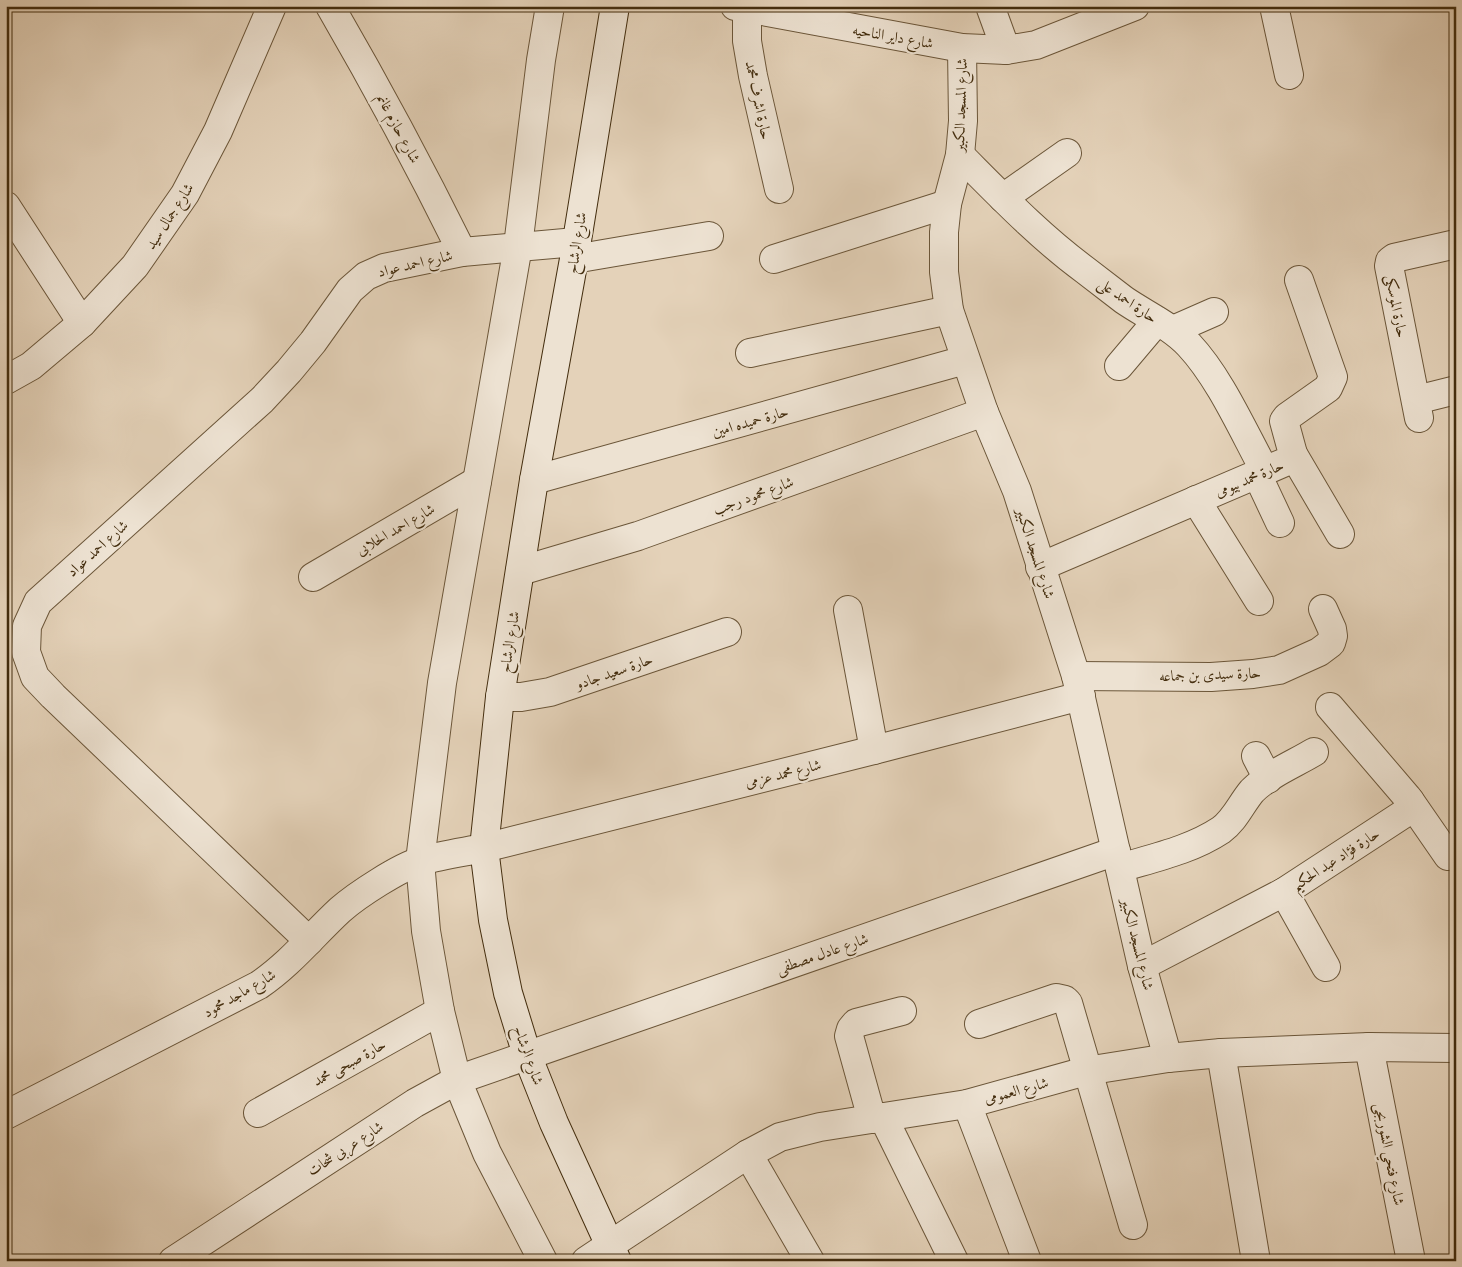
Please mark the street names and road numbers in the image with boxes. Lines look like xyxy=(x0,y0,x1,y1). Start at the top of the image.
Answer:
street label: شارع داير الناحيه xyxy=(850,19,935,56)
street label: شارع المسجد الكبير xyxy=(948,58,975,155)
street label: حارة اشرف محمد xyxy=(740,59,778,141)
street label: شارع حازم غانم xyxy=(369,89,426,168)
street label: شارع جمال سيد xyxy=(140,179,201,255)
street label: شارع الرشاح xyxy=(561,211,594,276)
street label: شارع احمد عواد xyxy=(375,244,455,285)
street label: حارة احمد على xyxy=(1093,272,1162,328)
street label: حارة الموسكى xyxy=(1380,273,1413,340)
street label: حارة حميده امين xyxy=(709,400,791,442)
street label: حارة محمد بيومى xyxy=(1211,454,1287,502)
street label: شارع محمود رجب xyxy=(710,471,797,522)
street label: شارع احمد الحلابى xyxy=(352,498,440,563)
street label: شارع المسجد الكبير xyxy=(1008,503,1061,602)
street label: شارع احمد عواد xyxy=(62,515,134,584)
street label: شارع الرشاح xyxy=(494,610,527,675)
street label: حارة سعيد جادو xyxy=(571,648,656,695)
street label: حارة سيدى بن جماعه xyxy=(1159,662,1261,686)
street label: شارع محمد عزمى xyxy=(743,753,824,796)
street label: حارة فؤاد عبد الحكيم xyxy=(1287,823,1386,900)
street label: شارع المسجد الكبير xyxy=(1113,894,1160,993)
street label: شارع عادل مصطفى xyxy=(773,927,872,981)
street label: شارع ماجد محمود xyxy=(199,964,281,1025)
street label: شارع الرشاح xyxy=(506,1022,549,1089)
street label: حارة صبحى محمد xyxy=(309,1033,390,1092)
street label: شارع العمومى xyxy=(982,1071,1051,1112)
street label: شارع فتحي الشوربجى xyxy=(1366,1101,1410,1208)
street label: شارع عربى شحات xyxy=(303,1115,389,1183)

